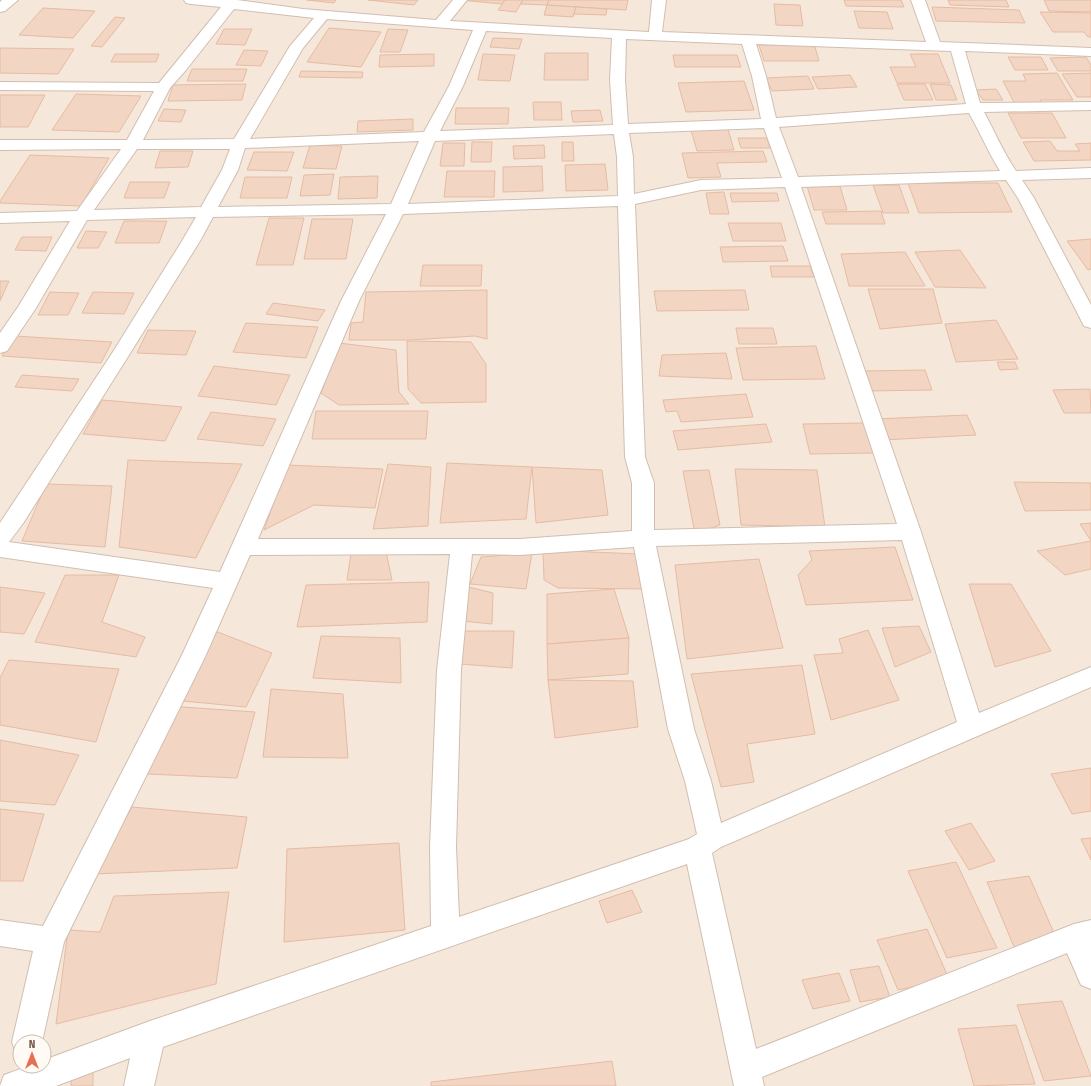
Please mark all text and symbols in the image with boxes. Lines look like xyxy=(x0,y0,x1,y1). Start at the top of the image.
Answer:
north arrow xyxy=(12,1034,52,1074)
text: N xyxy=(29,1038,35,1051)

